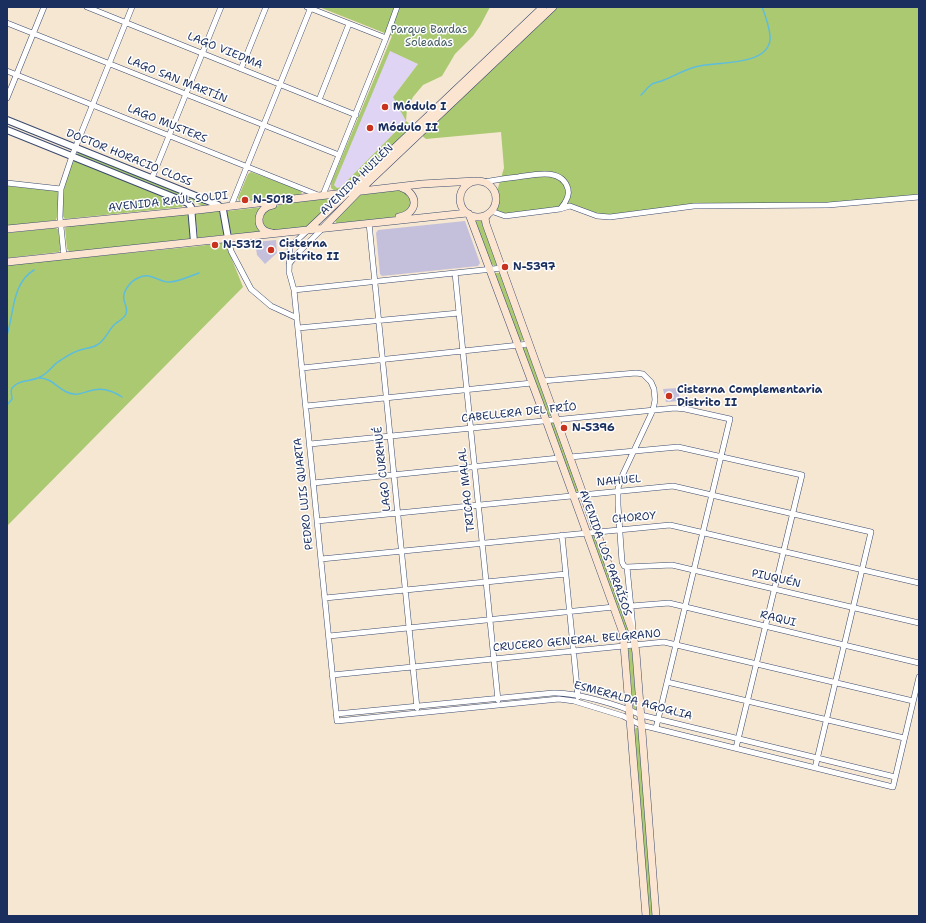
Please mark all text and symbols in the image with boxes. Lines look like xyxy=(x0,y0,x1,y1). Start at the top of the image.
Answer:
park label: Parque Bardas Soleadas xyxy=(391,23,467,49)
street label: LAGO VIEDMA xyxy=(185,30,265,72)
street label: LAGO SAN MARTÍN xyxy=(125,54,229,106)
place label: Módulo I xyxy=(393,100,446,114)
street label: LAGO MUSTERS xyxy=(125,102,209,146)
marker: Módulo I xyxy=(380,102,390,112)
place label: Módulo II xyxy=(378,121,438,135)
marker: Módulo II xyxy=(365,123,375,133)
street label: DOCTOR HORACIO CLOSS xyxy=(64,127,194,189)
street label: AVENIDA HUILÉN xyxy=(318,142,396,218)
street label: AVENIDA RAÚL SOLDI xyxy=(107,189,229,215)
place label: N-5018 xyxy=(253,193,293,207)
marker: N-5018 xyxy=(240,195,250,205)
place label: Cisterna Distrito II xyxy=(279,237,339,263)
place label: N-5312 xyxy=(223,238,263,252)
marker: N-5312 xyxy=(210,240,220,250)
marker: Cisterna Distrito II xyxy=(266,245,276,255)
place label: N-5397 xyxy=(513,260,556,274)
marker: N-5397 xyxy=(500,262,510,272)
place label: Cisterna Complementaria Distrito II xyxy=(677,383,822,409)
marker: Cisterna Complementaria Distrito II xyxy=(664,391,674,401)
street label: CABELLERA DEL FRÍO xyxy=(461,400,577,426)
place label: N-5396 xyxy=(572,421,615,435)
marker: N-5396 xyxy=(559,423,569,433)
street label: LAGO CURRHUÉ xyxy=(372,426,394,512)
street label: PEDRO LUIS QUARTA xyxy=(292,437,316,551)
street label: TRICAO MALAL xyxy=(456,447,478,533)
street label: NAHUEL xyxy=(596,472,642,490)
street label: AVENIDA LOS PARAÍSOS xyxy=(576,488,634,618)
street label: CHOROY xyxy=(611,509,657,527)
street label: PIUQUÉN xyxy=(750,567,802,591)
street label: RAQUI xyxy=(759,608,797,630)
street label: CRUCERO GENERAL BELGRANO xyxy=(492,627,662,655)
street label: ESMERALDA AGOGLIA xyxy=(572,679,694,723)

